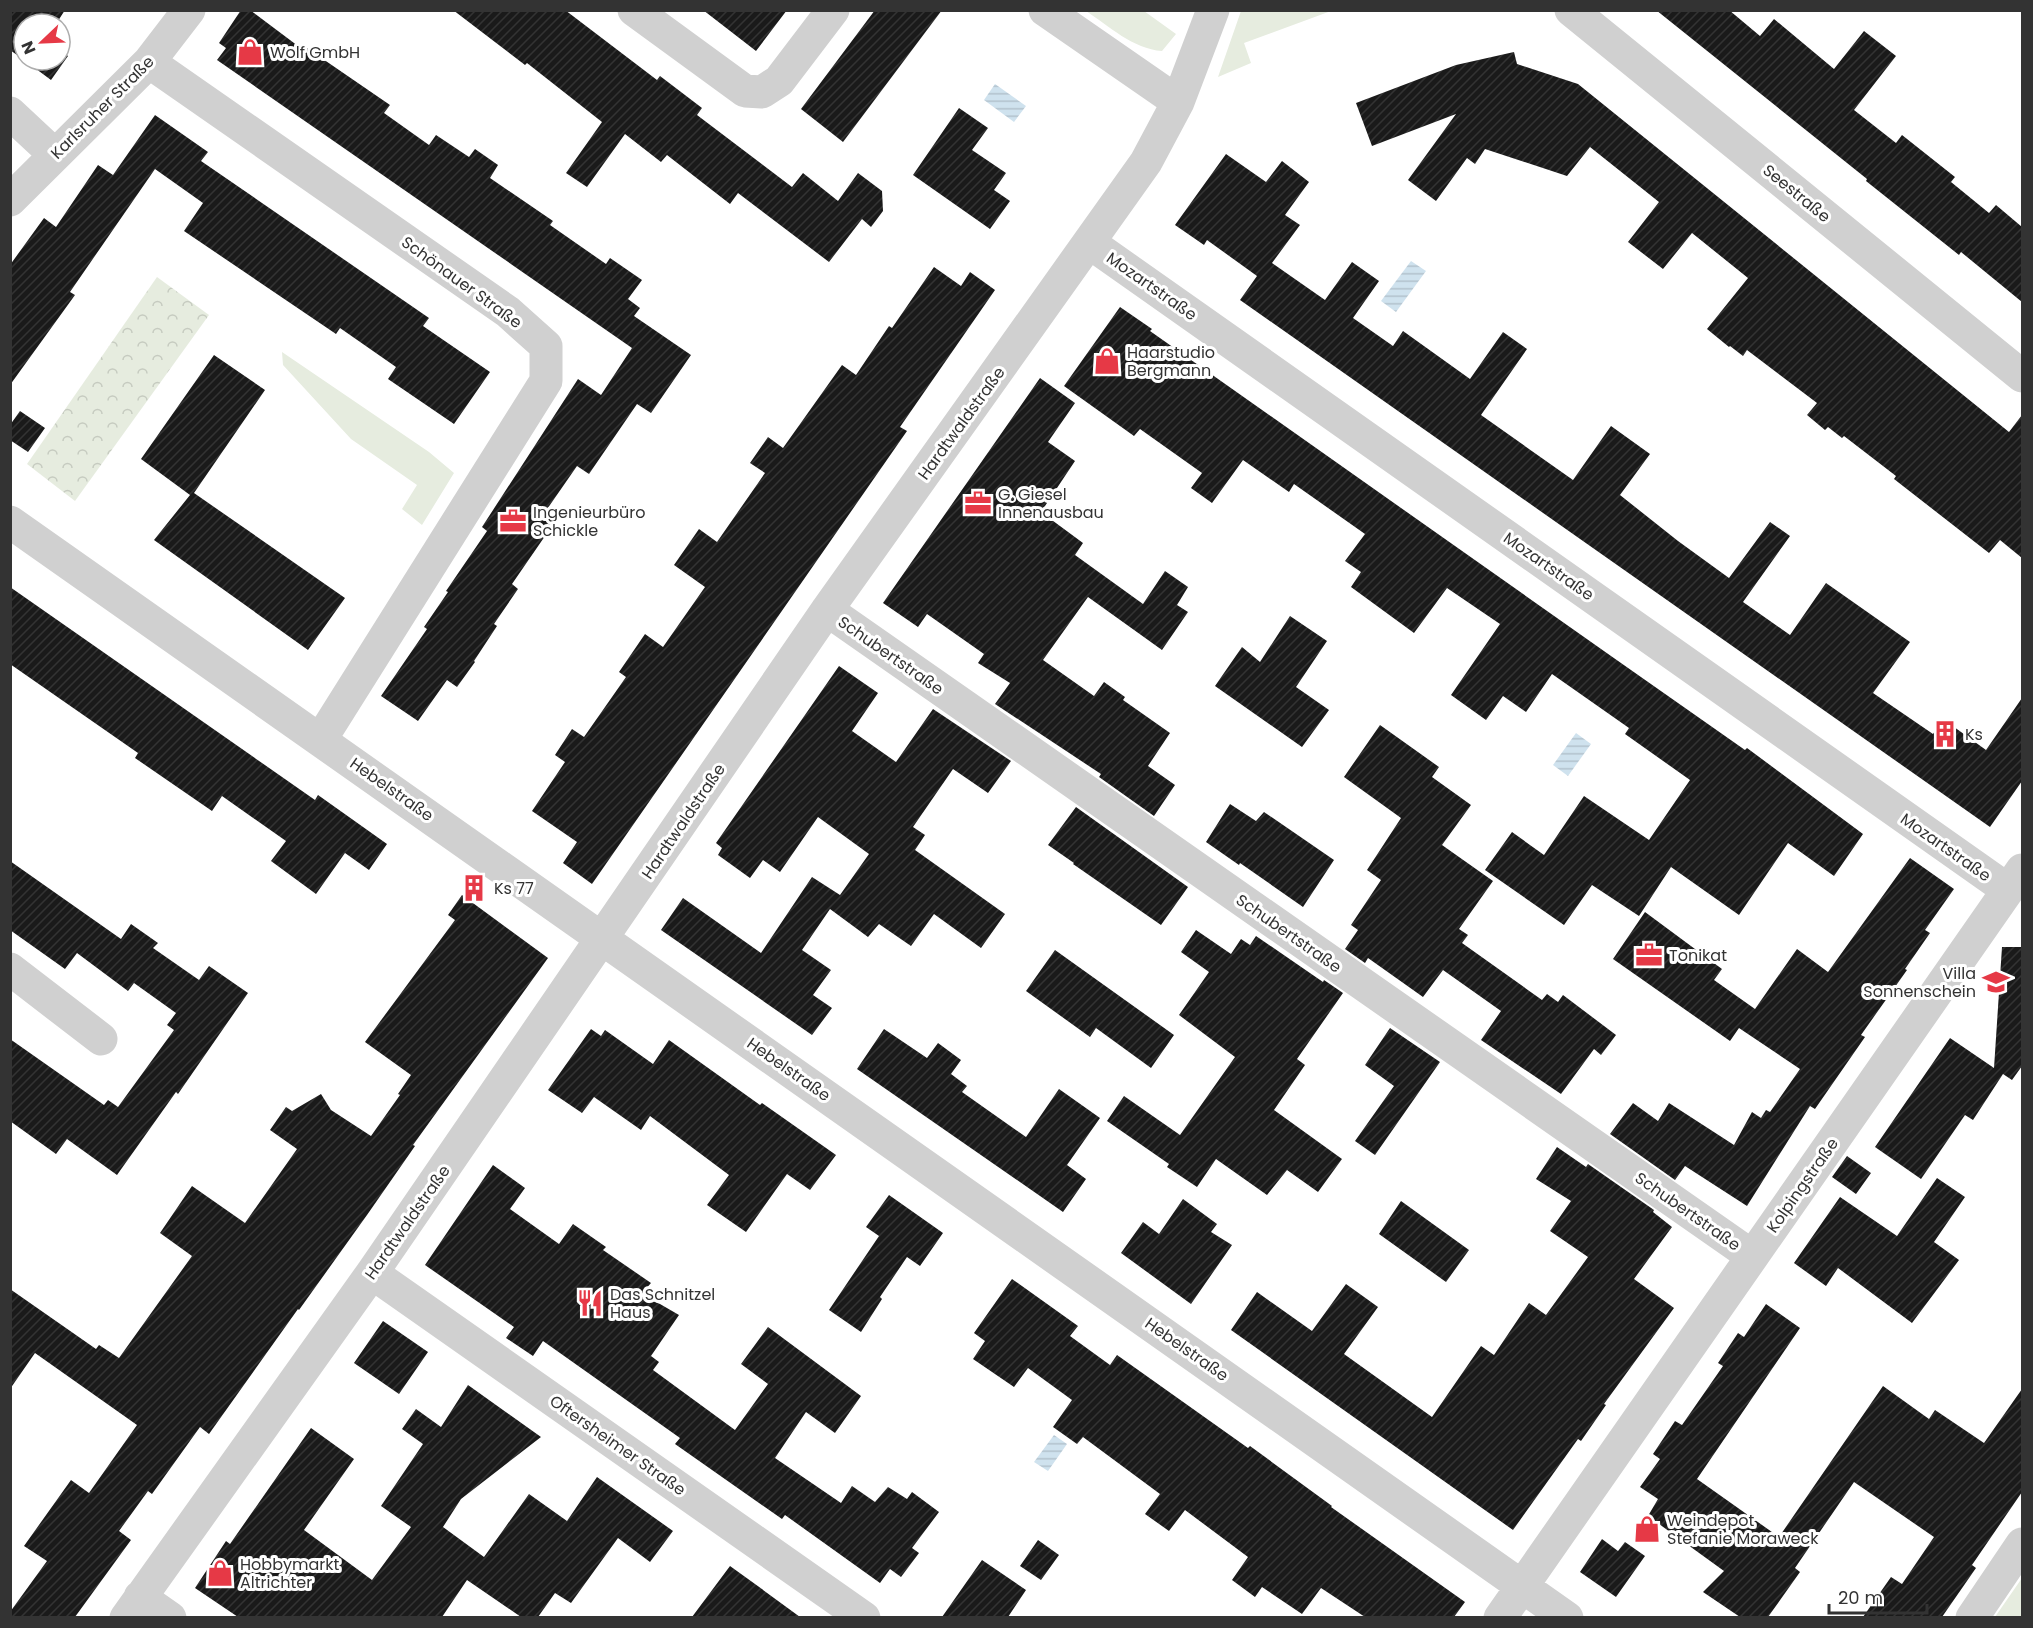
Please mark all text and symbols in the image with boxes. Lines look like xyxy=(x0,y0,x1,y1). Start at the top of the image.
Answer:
north arrow xyxy=(12,12,72,72)
shop icon: Wolf GmbH xyxy=(235,37,265,67)
text: N xyxy=(16,38,42,58)
place label: Wolf GmbH xyxy=(270,41,360,64)
street label: Karlsruher Straße xyxy=(45,50,159,164)
street label: Seestraße xyxy=(1758,159,1835,228)
street label: Schönauer Straße xyxy=(397,231,527,334)
street label: Mozartstraße xyxy=(1102,247,1202,326)
place label: Haarstudio Bergmann xyxy=(1127,341,1215,382)
shop icon: Haarstudio Bergmann xyxy=(1092,346,1122,376)
street label: Hardtwaldstraße xyxy=(912,362,1010,485)
place label: G. Giesel Innenausbau xyxy=(998,483,1104,524)
office icon: G. Giesel Innenausbau xyxy=(963,488,993,518)
place label: Ingenieurbüro Schickle xyxy=(533,501,645,542)
office icon: Ingenieurbüro Schickle xyxy=(498,506,528,536)
street label: Mozartstraße xyxy=(1499,527,1599,606)
street label: Schubertstraße xyxy=(833,610,948,700)
building icon: Ks xyxy=(1930,719,1960,749)
place label: Ks xyxy=(1965,723,1983,746)
street label: Hebelstraße xyxy=(345,752,438,827)
street label: Hardtwaldstraße xyxy=(636,759,731,884)
street label: Mozartstraße xyxy=(1896,808,1996,887)
building icon: Ks 77 xyxy=(459,873,489,903)
place label: Ks 77 xyxy=(494,877,534,900)
street label: Schubertstraße xyxy=(1231,888,1346,978)
office icon: Tonikat xyxy=(1634,940,1664,970)
place label: Tonikat xyxy=(1669,944,1727,967)
place label: Villa Sonnenschein xyxy=(1863,962,1976,1003)
school or university icon: Villa Sonnenschein xyxy=(1981,967,2011,997)
street label: Hebelstraße xyxy=(742,1032,835,1107)
street label: Kolpingstraße xyxy=(1761,1133,1844,1237)
street label: Hardtwaldstraße xyxy=(359,1160,456,1284)
street label: Schubertstraße xyxy=(1630,1166,1745,1256)
place label: Das Schnitzel Haus xyxy=(610,1283,715,1324)
restaurant icon: Das Schnitzel Haus xyxy=(575,1288,605,1318)
street label: Hebelstraße xyxy=(1140,1312,1233,1387)
street label: Oftersheimer Straße xyxy=(545,1390,690,1501)
place label: Weindepot Stefanie Moraweck xyxy=(1667,1509,1819,1550)
shop icon: Weindepot Stefanie Moraweck xyxy=(1632,1514,1662,1544)
place label: Hobbymarkt Altrichter xyxy=(240,1553,339,1594)
shop icon: Hobbymarkt Altrichter xyxy=(205,1558,235,1588)
scale bar xyxy=(1829,1577,1926,1615)
text: 20 m xyxy=(1838,1585,1883,1610)

